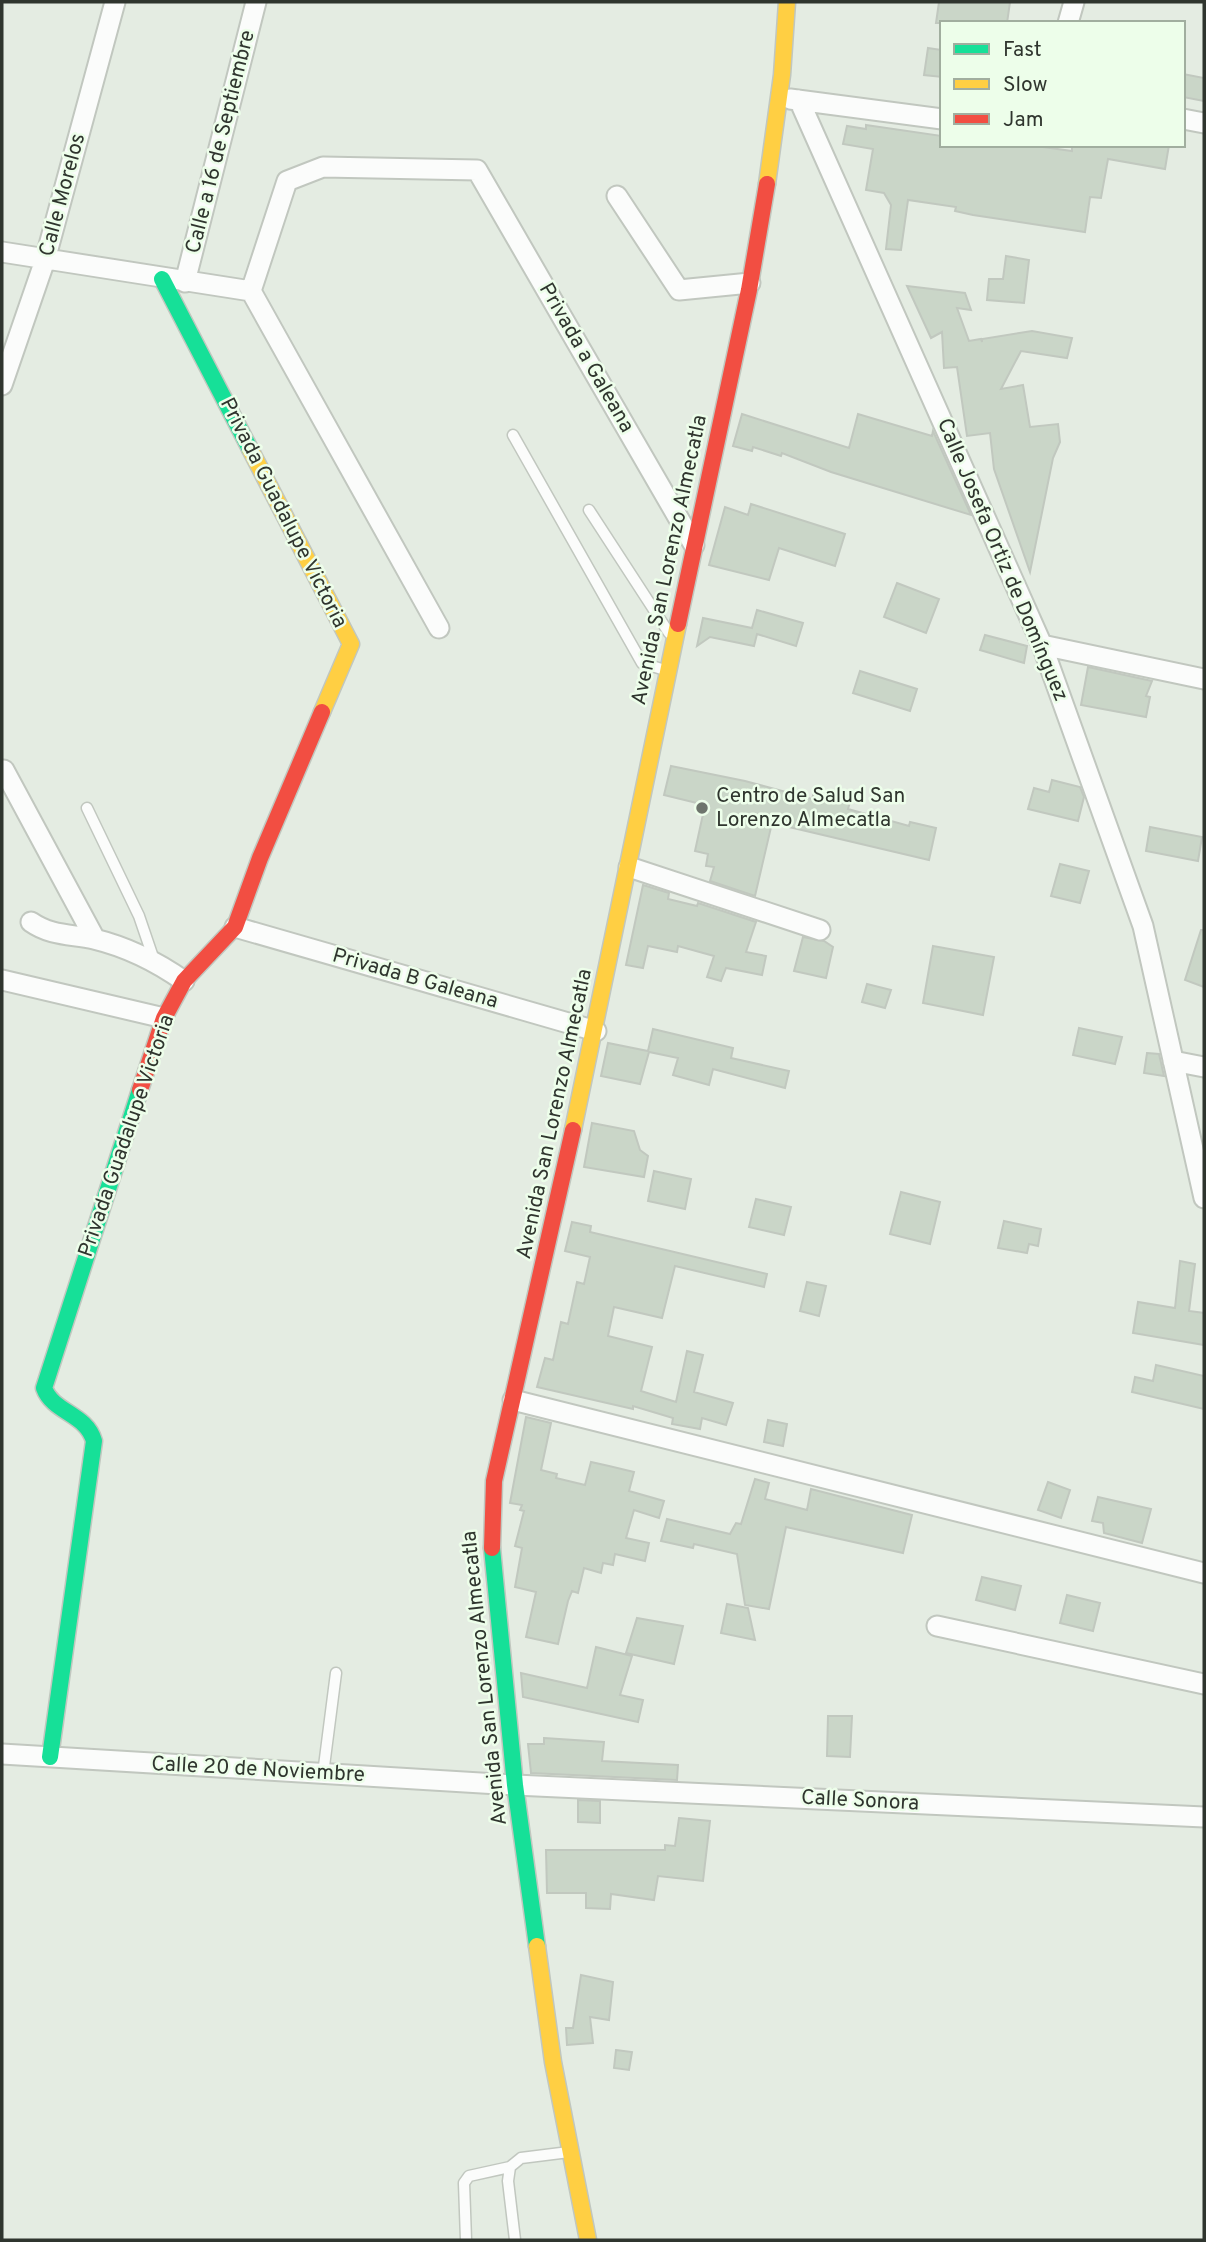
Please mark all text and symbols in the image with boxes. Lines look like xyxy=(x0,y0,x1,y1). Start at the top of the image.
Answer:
legend xyxy=(940,21,1185,147)
street label: Calle a 16 de Septiembre xyxy=(180,27,262,257)
text: Fast xyxy=(1003,37,1042,64)
text: Slow xyxy=(1003,72,1048,99)
text: Jam xyxy=(1003,107,1044,134)
street label: Calle Morelos xyxy=(34,131,92,259)
street label: Privada a Galeana xyxy=(532,278,640,438)
street label: Privada Guadalupe Victoria xyxy=(213,393,353,633)
street label: Avenida San Lorenzo Almecatla xyxy=(626,412,714,708)
street label: Calle Josefa Ortiz de Domínguez xyxy=(930,414,1074,706)
place label: Centro de Salud San Lorenzo Almecatla xyxy=(716,783,905,834)
marker: Centro de Salud San Lorenzo Almecatla xyxy=(694,800,710,816)
street label: Privada B Galeana xyxy=(329,942,501,1016)
street label: Avenida San Lorenzo Almecatla xyxy=(511,966,599,1262)
street label: Privada Guadalupe Victoria xyxy=(73,1011,181,1261)
street label: Avenida San Lorenzo Almecatla xyxy=(456,1529,514,1827)
street label: Calle 20 de Noviembre xyxy=(151,1751,365,1789)
street label: Calle Sonora xyxy=(800,1784,920,1818)

